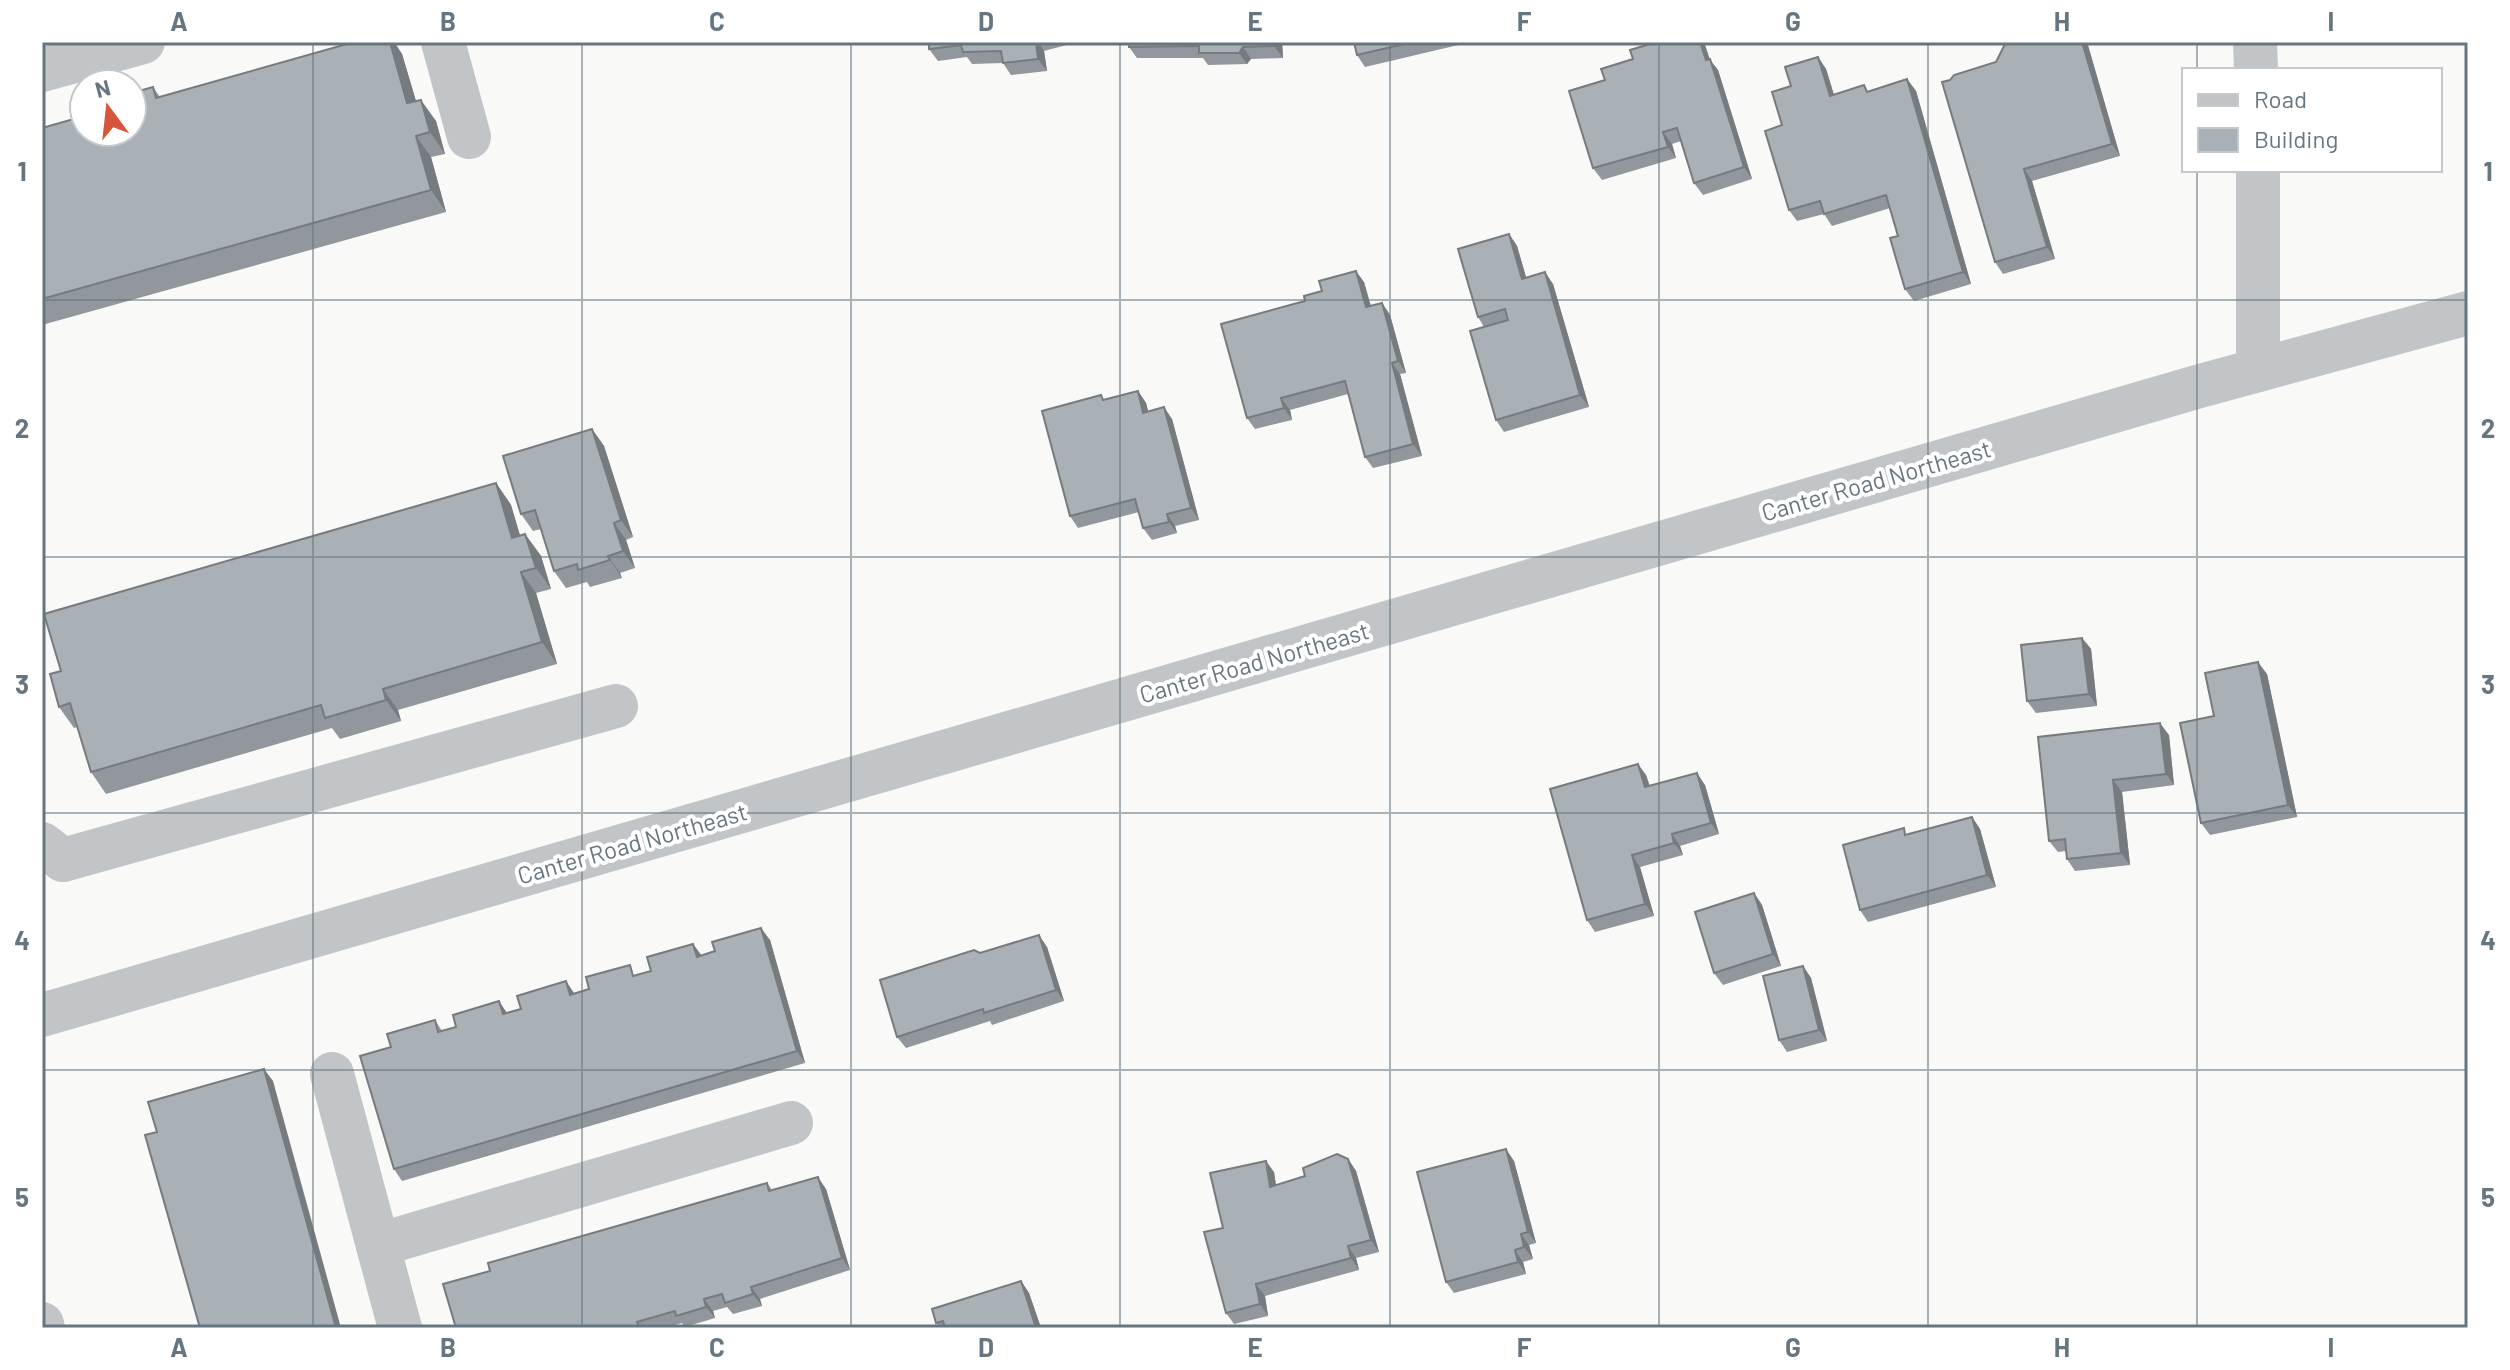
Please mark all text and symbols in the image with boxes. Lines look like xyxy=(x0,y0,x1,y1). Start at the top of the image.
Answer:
text: A xyxy=(170,5,188,36)
text: B xyxy=(440,5,456,36)
text: C xyxy=(709,5,725,36)
text: D xyxy=(978,5,994,36)
text: E xyxy=(1247,5,1263,36)
text: F xyxy=(1517,5,1532,36)
text: G xyxy=(1785,5,1801,36)
text: H xyxy=(2054,5,2070,36)
text: I xyxy=(2328,5,2334,36)
north arrow xyxy=(68,68,148,148)
legend xyxy=(2182,68,2442,172)
text: N xyxy=(92,73,113,102)
text: Road xyxy=(2254,84,2307,113)
text: Building xyxy=(2254,124,2338,153)
text: 1 xyxy=(17,155,27,186)
text: 1 xyxy=(2483,155,2493,186)
text: 2 xyxy=(15,412,29,443)
text: 2 xyxy=(2481,412,2495,443)
street label: Canter Road Northeast xyxy=(1758,433,1994,527)
street label: Canter Road Northeast xyxy=(1136,615,1372,709)
text: 3 xyxy=(15,668,29,699)
text: 3 xyxy=(2481,668,2495,699)
street label: Canter Road Northeast xyxy=(514,796,750,890)
text: 4 xyxy=(14,924,30,955)
text: 4 xyxy=(2480,924,2496,955)
text: 5 xyxy=(15,1181,29,1212)
text: 5 xyxy=(2481,1181,2495,1212)
text: A xyxy=(170,1331,188,1362)
text: B xyxy=(440,1331,456,1362)
text: C xyxy=(709,1331,725,1362)
text: D xyxy=(978,1331,994,1362)
text: E xyxy=(1247,1331,1263,1362)
text: F xyxy=(1517,1331,1532,1362)
text: G xyxy=(1785,1331,1801,1362)
text: H xyxy=(2054,1331,2070,1362)
text: I xyxy=(2328,1331,2334,1362)

